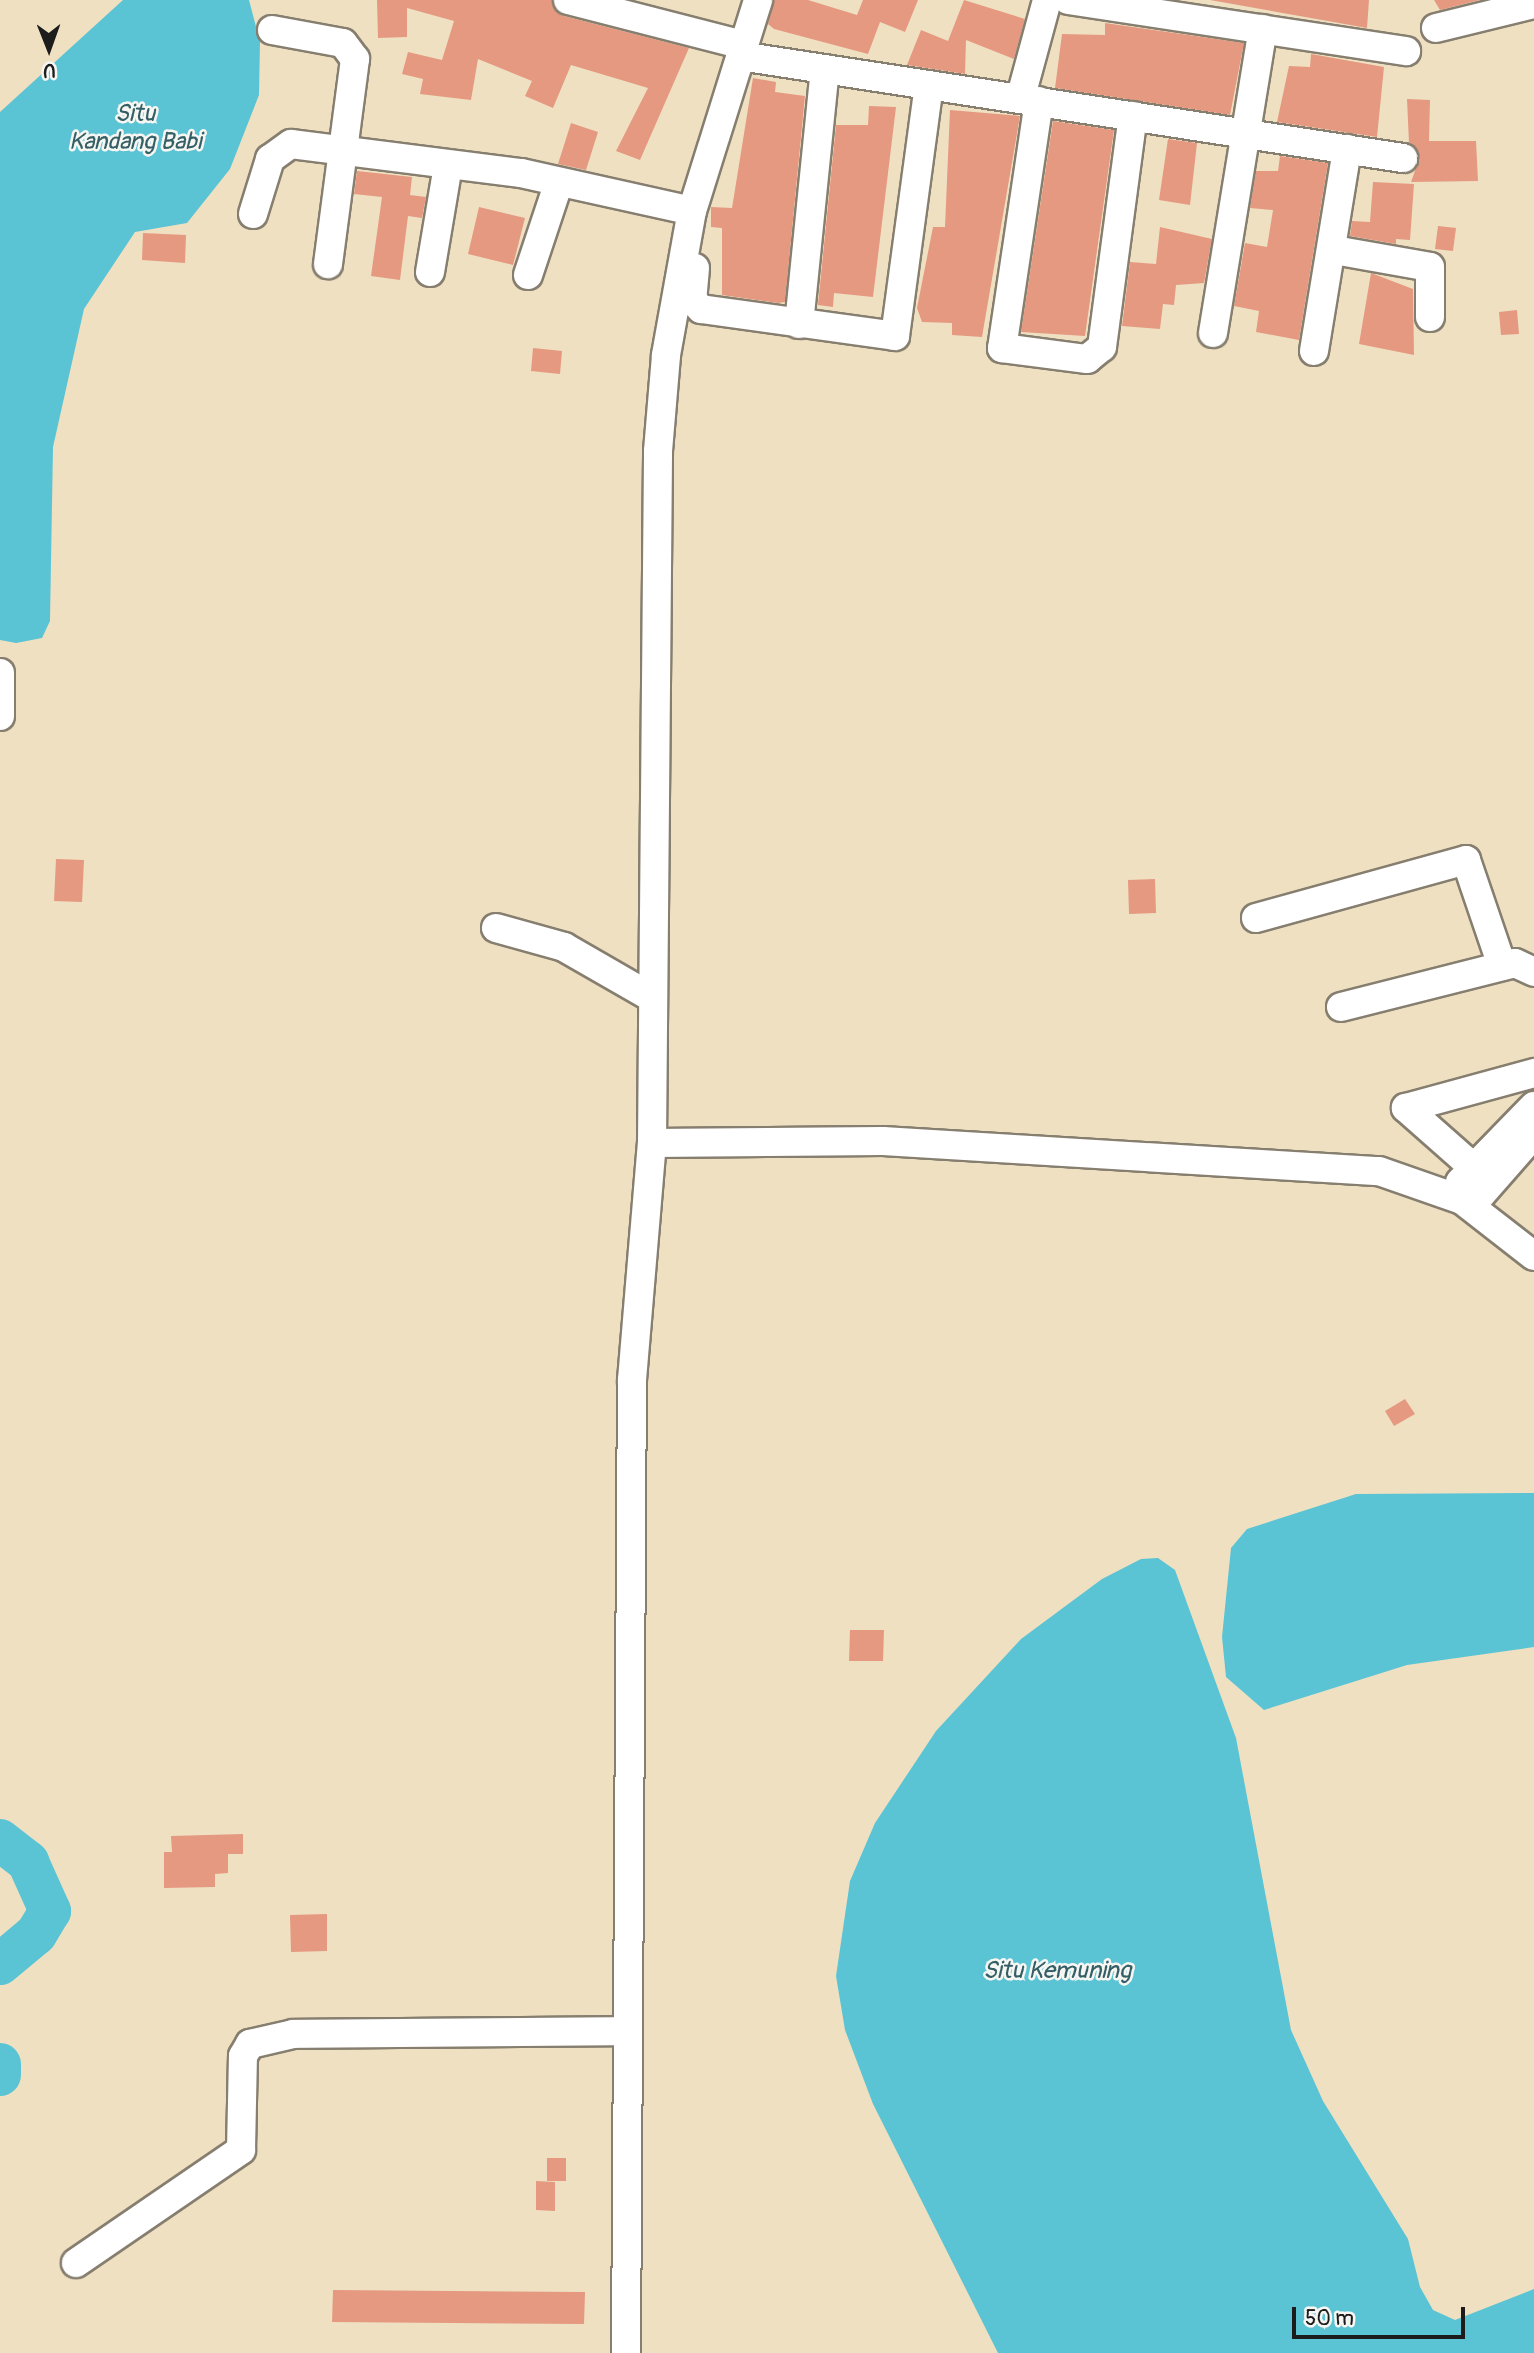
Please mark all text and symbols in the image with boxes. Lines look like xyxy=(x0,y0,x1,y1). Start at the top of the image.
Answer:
north arrow xyxy=(14,14,84,84)
text: U xyxy=(43,58,56,82)
water label: Situ Kandang Babi xyxy=(69,100,201,156)
water label: Situ Kemuning xyxy=(983,1957,1131,1985)
scale bar xyxy=(1296,2294,1469,2338)
text: 50 m xyxy=(1305,2305,1354,2332)

